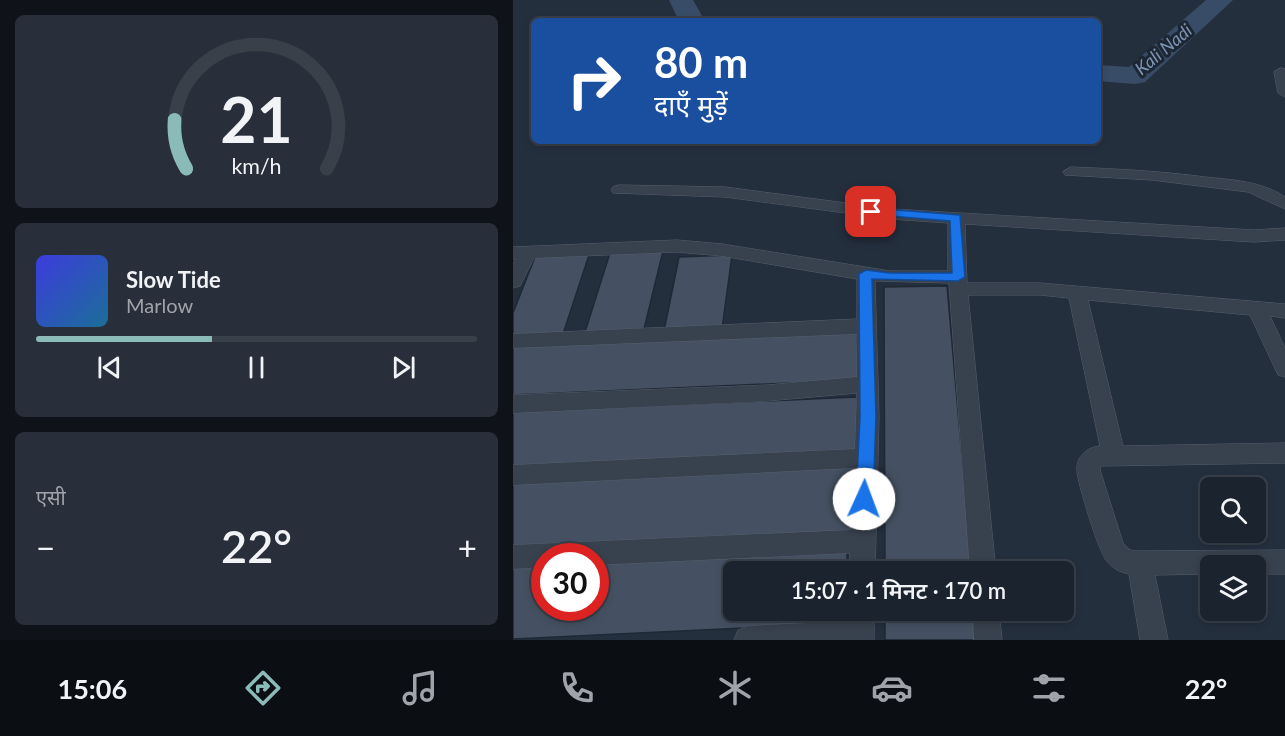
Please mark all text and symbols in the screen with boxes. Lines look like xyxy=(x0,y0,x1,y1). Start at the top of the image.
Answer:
water label: Kali Nadi xyxy=(1130,19,1196,79)
text: 80 m xyxy=(654,37,748,87)
icon: right xyxy=(555,42,633,120)
text: 21 xyxy=(220,81,293,156)
text: दाएँ मुड़ें xyxy=(654,88,728,121)
text: km/h xyxy=(231,153,282,179)
pin xyxy=(845,186,896,237)
icon: arrive xyxy=(854,195,887,228)
text: Slow Tide xyxy=(126,266,221,293)
text: Marlow xyxy=(126,293,193,317)
icon: previous xyxy=(93,351,126,384)
icon: pause xyxy=(240,351,273,384)
icon: next xyxy=(387,351,420,384)
position arrow xyxy=(832,467,896,531)
map controls xyxy=(1200,477,1266,621)
button: search xyxy=(1200,477,1266,543)
text: एसी xyxy=(36,485,66,509)
text: 22° xyxy=(221,519,292,573)
text: − xyxy=(36,527,55,567)
text: + xyxy=(458,527,477,567)
speed limit sign: 30 xyxy=(531,543,609,621)
button: layers xyxy=(1200,555,1266,621)
text: 15:07 · 1 मिनट · 170 m xyxy=(791,577,1006,604)
icon: directions xyxy=(242,667,284,709)
icon: music xyxy=(399,667,441,709)
icon: phone xyxy=(556,667,598,709)
icon: climate xyxy=(714,667,756,709)
icon: car xyxy=(871,667,913,709)
icon: filters xyxy=(1028,667,1070,709)
text: 15:06 xyxy=(58,672,127,705)
text: 22° xyxy=(1185,672,1227,705)

